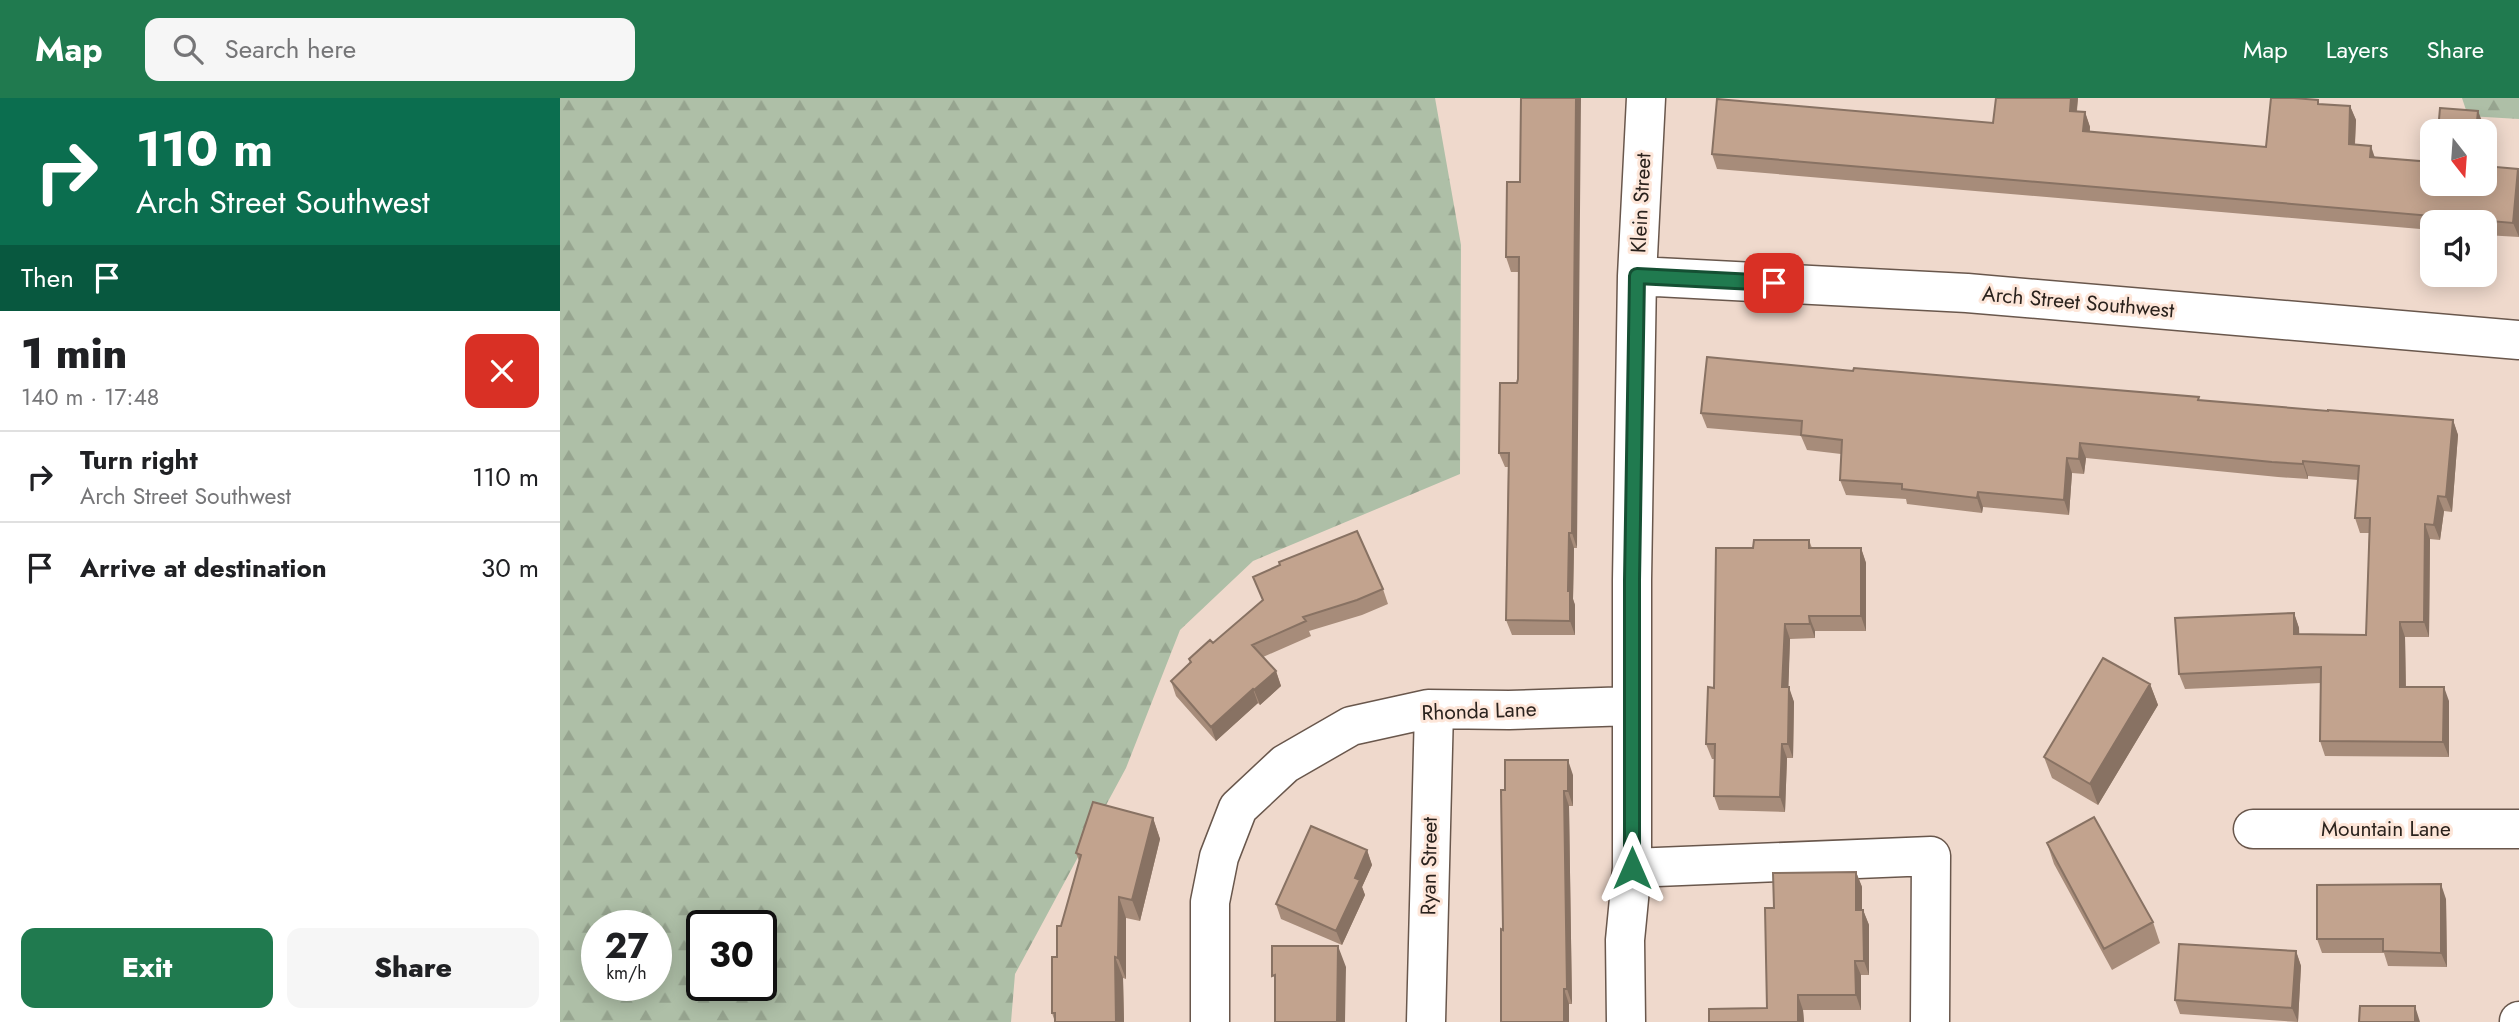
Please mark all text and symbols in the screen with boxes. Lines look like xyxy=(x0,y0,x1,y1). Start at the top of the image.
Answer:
search box xyxy=(145,18,635,81)
text: Map xyxy=(35,26,103,73)
icon: search xyxy=(169,30,207,68)
text: Search here xyxy=(225,30,356,68)
text: Map xyxy=(2243,32,2288,67)
text: Layers xyxy=(2326,32,2388,67)
text: Share xyxy=(2426,32,2484,67)
text: 110 m xyxy=(136,114,273,184)
north arrow xyxy=(2420,119,2497,196)
map controls xyxy=(2420,119,2497,287)
icon: right xyxy=(21,126,112,217)
street label: Klein Street xyxy=(1623,152,1659,254)
text: Arch Street Southwest xyxy=(136,179,430,225)
button: sound xyxy=(2420,210,2497,287)
pin xyxy=(1744,253,1804,313)
text: Then xyxy=(21,259,74,297)
icon: arrive xyxy=(88,259,126,297)
icon: arrive xyxy=(1755,264,1793,302)
street label: Arch Street Southwest xyxy=(1981,279,2175,325)
text: 1 min xyxy=(21,323,127,384)
button: close xyxy=(465,334,539,408)
text: 140 m · 17:48 xyxy=(21,380,159,414)
text: Turn right xyxy=(80,441,198,479)
icon: right xyxy=(21,458,59,496)
text: 110 m xyxy=(472,458,539,496)
text: Arch Street Southwest xyxy=(80,479,291,513)
icon: arrive xyxy=(21,549,59,587)
text: Arrive at destination xyxy=(80,549,327,587)
text: 30 m xyxy=(481,549,539,587)
street label: Rhonda Lane xyxy=(1421,694,1537,728)
street label: Mountain Lane xyxy=(2321,814,2451,844)
street label: Ryan Street xyxy=(1413,816,1445,916)
position arrow xyxy=(1595,831,1669,905)
speed limit sign: 30 xyxy=(686,910,777,1001)
text: 27 xyxy=(604,921,649,971)
button: Exit xyxy=(21,928,273,1008)
button: Share xyxy=(287,928,539,1008)
text: km/h xyxy=(606,960,647,986)

